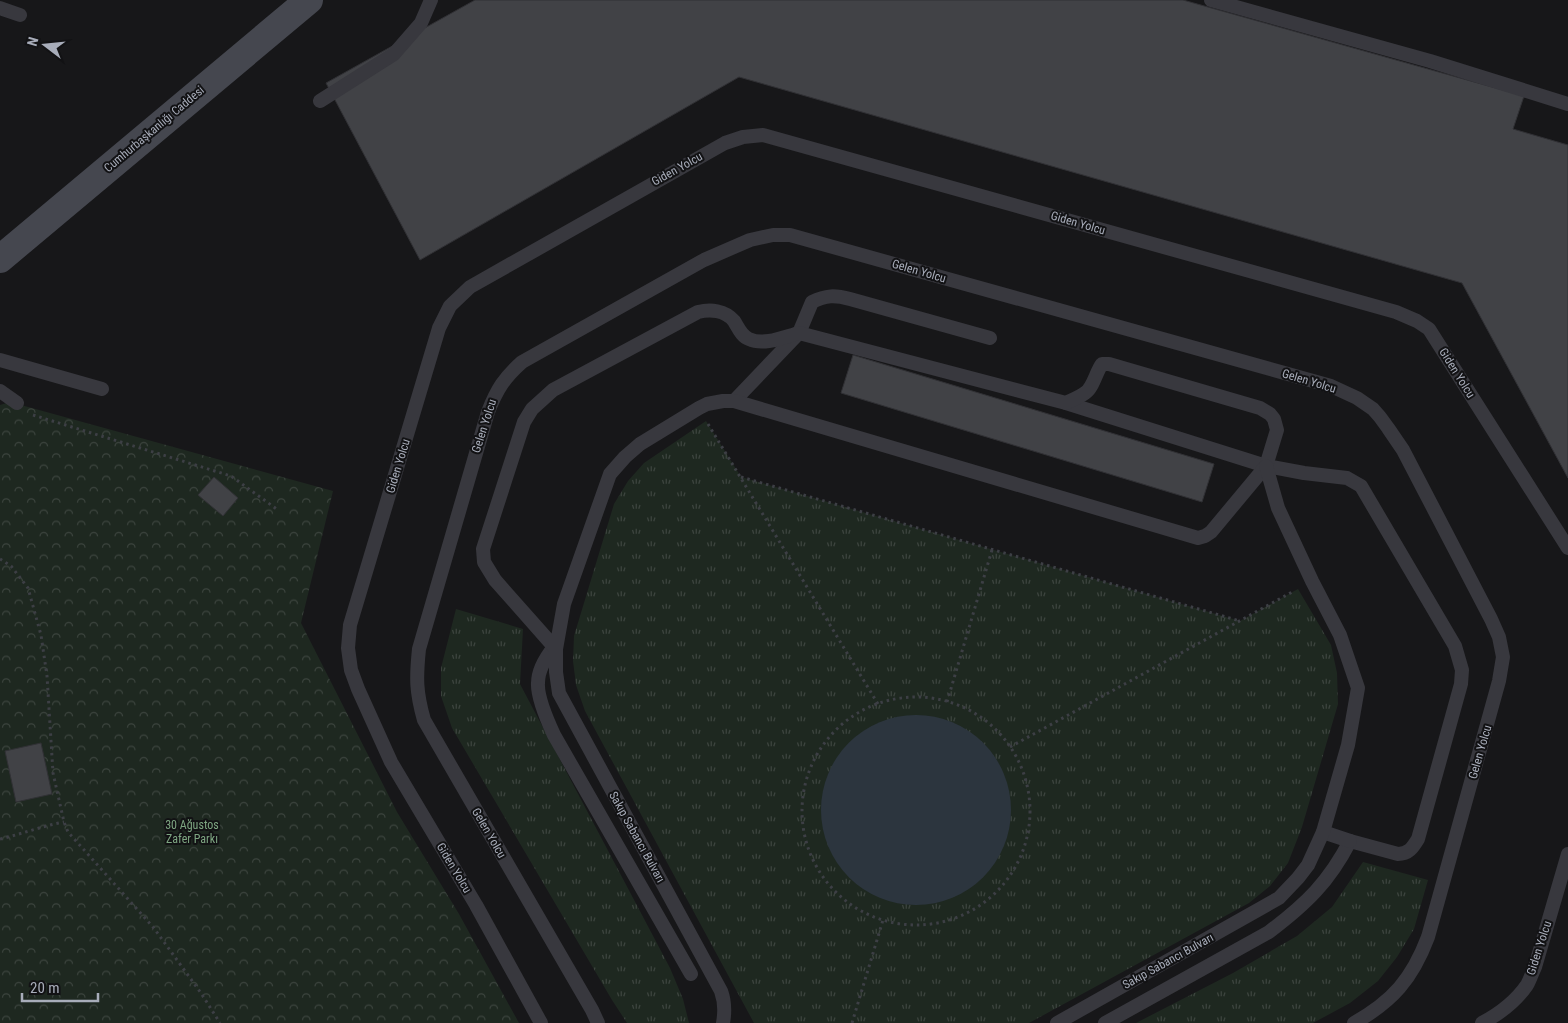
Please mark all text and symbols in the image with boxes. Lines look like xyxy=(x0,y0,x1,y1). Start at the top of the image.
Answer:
north arrow xyxy=(20,20,70,70)
text: N xyxy=(24,35,41,48)
street label: Cumhurbaşkanlığı Caddesi xyxy=(101,83,207,175)
street label: Giden Yolcu xyxy=(649,149,705,189)
street label: Giden Yolcu xyxy=(1049,209,1107,238)
street label: Gelen Yolcu xyxy=(890,257,948,285)
street label: Giden Yolcu xyxy=(1436,346,1478,401)
street label: Gelen Yolcu xyxy=(1280,366,1338,396)
street label: Gelen Yolcu xyxy=(469,397,499,455)
street label: Giden Yolcu xyxy=(383,437,413,495)
street label: Gelen Yolcu xyxy=(1466,723,1494,781)
street label: Sakıp Sabancı Bulvarı xyxy=(606,789,668,885)
street label: Gelen Yolcu xyxy=(469,805,509,861)
park label: 30 Ağustos Zafer Parkı xyxy=(165,818,219,846)
street label: Giden Yolcu xyxy=(434,840,475,896)
street label: Giden Yolcu xyxy=(1524,919,1554,977)
street label: Sakıp Sabancı Bulvarı xyxy=(1120,930,1216,992)
scale bar xyxy=(22,970,99,1002)
text: 20 m xyxy=(30,979,60,997)

